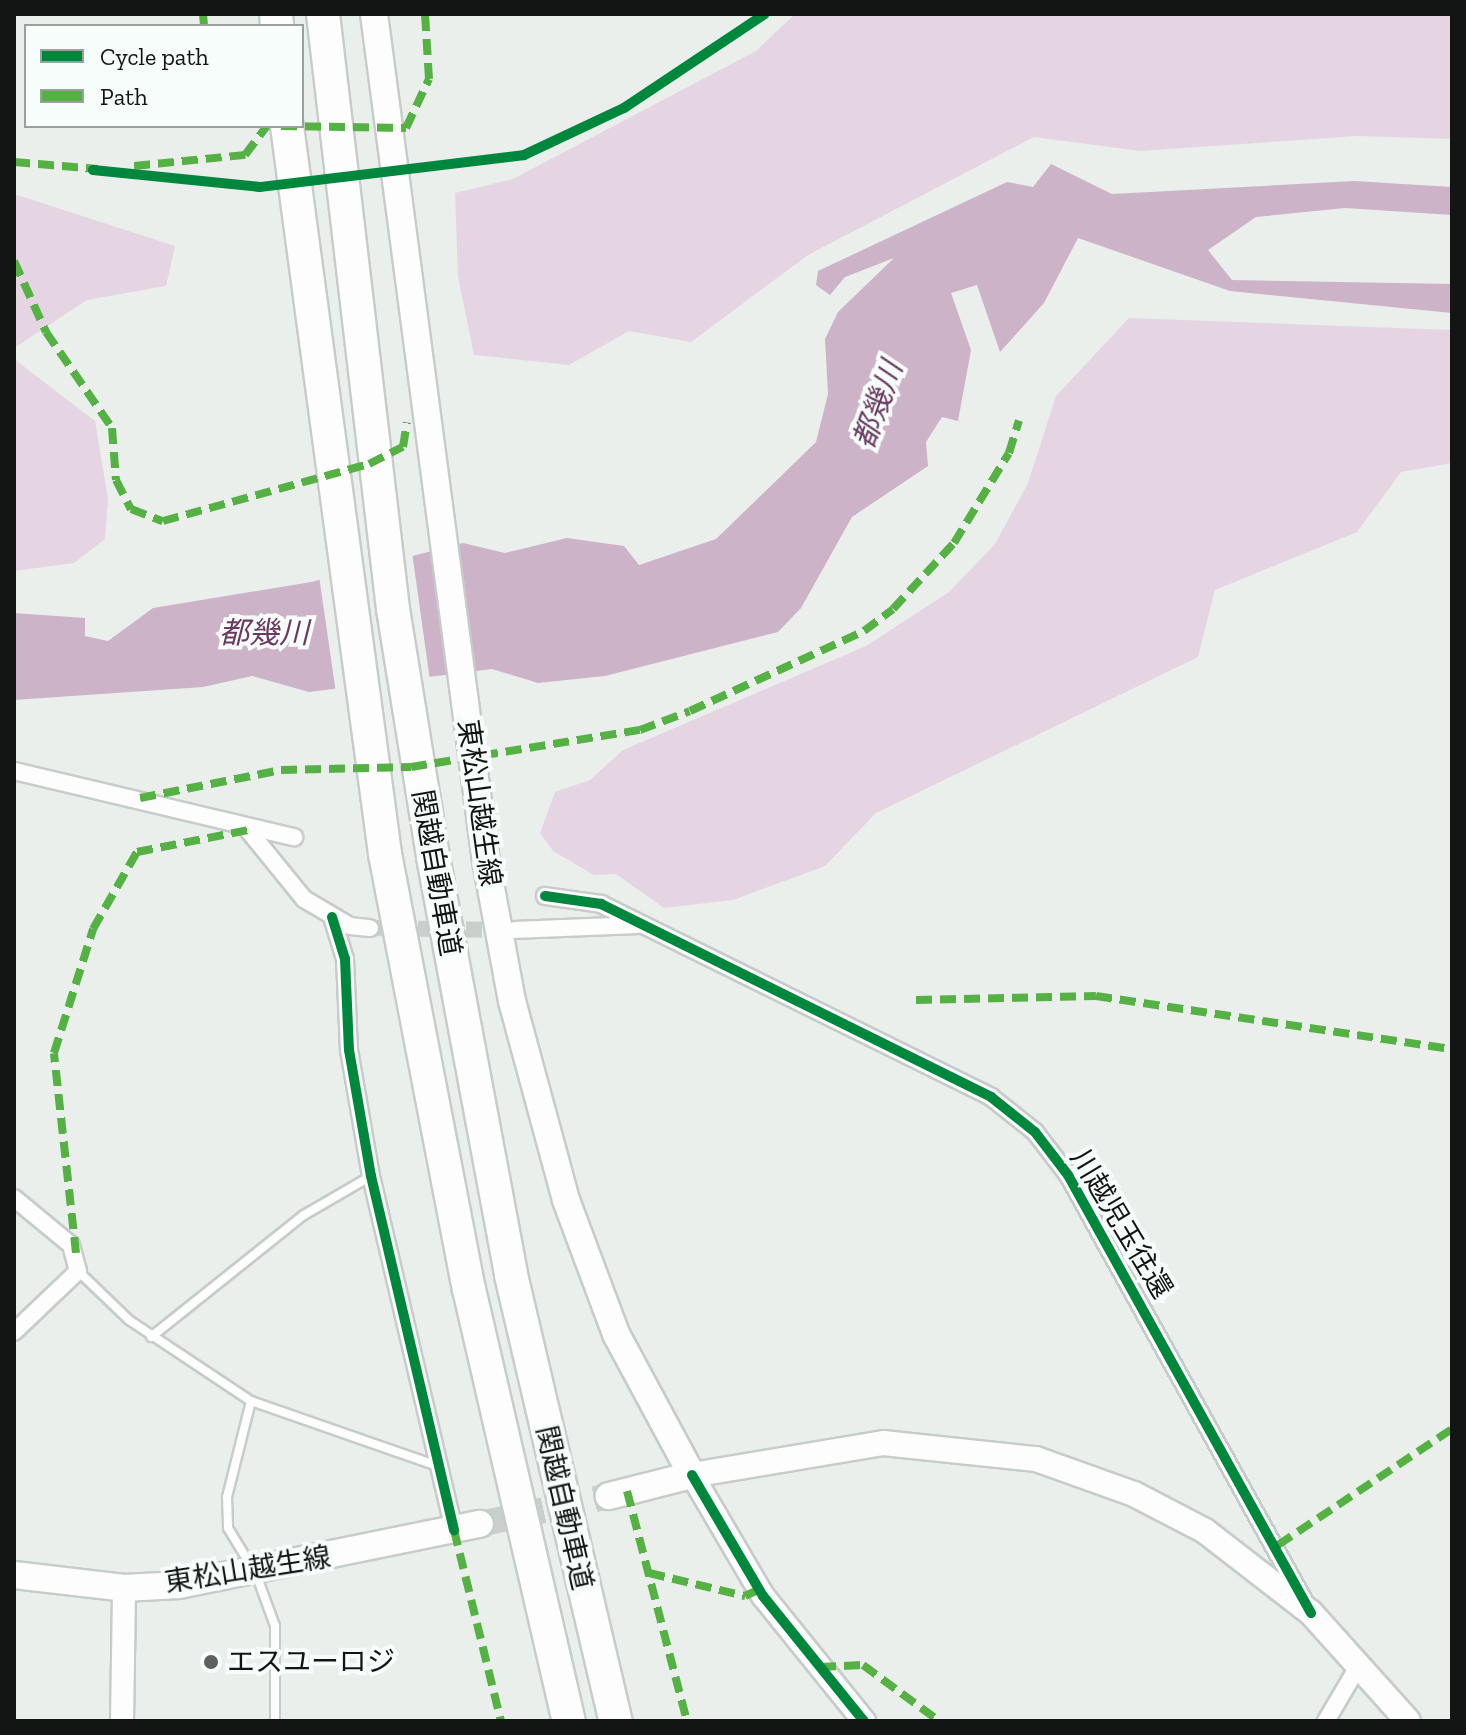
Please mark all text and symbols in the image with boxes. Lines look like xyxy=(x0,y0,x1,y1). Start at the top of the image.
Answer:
legend xyxy=(24,24,304,128)
text: Cycle path xyxy=(100,42,209,71)
text: Path xyxy=(100,82,148,111)
water label: 都幾川 xyxy=(846,357,910,453)
water label: 都幾川 xyxy=(219,615,309,651)
street label: 東松山越生線 xyxy=(451,717,507,889)
street label: 関越自動車道 xyxy=(405,787,467,959)
street label: 川越児玉往還 xyxy=(1063,1143,1179,1305)
street label: 関越自動車道 xyxy=(529,1422,599,1594)
street label: 東松山越生線 xyxy=(162,1540,334,1600)
place label: エスユーロジ xyxy=(227,1645,395,1679)
marker: エスユーロジ xyxy=(202,1653,220,1671)

